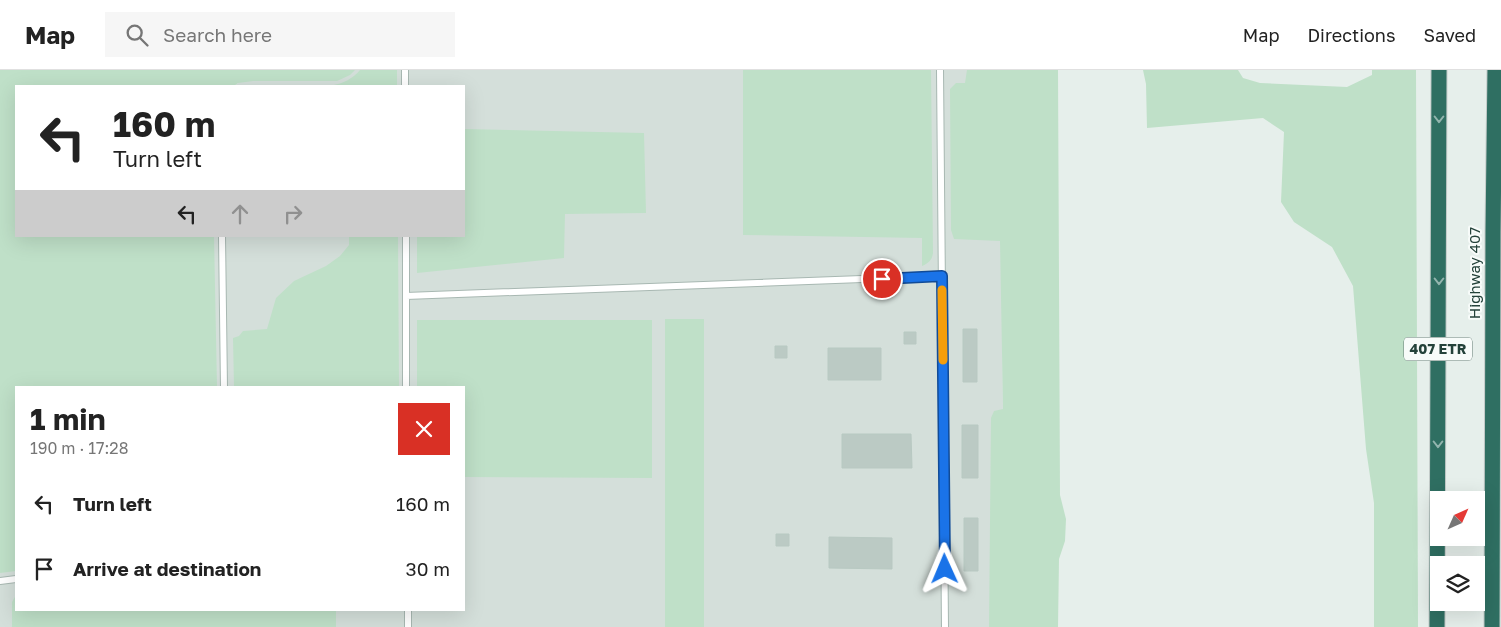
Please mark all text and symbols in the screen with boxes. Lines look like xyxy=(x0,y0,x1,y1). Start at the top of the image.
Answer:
search box xyxy=(105,12,455,57)
text: Map xyxy=(25,20,75,49)
icon: search xyxy=(123,21,151,49)
text: Search here xyxy=(163,23,272,46)
text: Map xyxy=(1243,24,1279,46)
text: Directions xyxy=(1307,24,1395,46)
text: Saved xyxy=(1423,24,1476,46)
text: 160 m xyxy=(113,103,215,145)
icon: left xyxy=(30,105,95,170)
one-way arrow xyxy=(1434,115,1444,123)
text: Turn left xyxy=(113,145,202,172)
icon: left xyxy=(173,200,201,228)
icon: ahead xyxy=(226,200,254,228)
icon: right xyxy=(279,200,307,228)
street label: Highway 407 xyxy=(1465,227,1483,319)
pin xyxy=(861,258,903,300)
icon: arrive xyxy=(868,265,896,293)
one-way arrow xyxy=(1434,278,1444,285)
road number: 407 ETR xyxy=(1404,338,1472,360)
text: 1 min xyxy=(30,401,106,437)
button: close xyxy=(398,403,450,455)
text: 190 m · 17:28 xyxy=(30,438,128,458)
one-way arrow xyxy=(1433,440,1443,448)
icon: left xyxy=(30,490,58,518)
north arrow xyxy=(1430,491,1485,546)
map controls xyxy=(1430,491,1485,611)
text: Turn left xyxy=(73,492,152,515)
text: 160 m xyxy=(396,492,450,515)
position arrow xyxy=(918,542,970,594)
icon: arrive xyxy=(30,555,58,583)
button: layers xyxy=(1430,556,1485,611)
text: Arrive at destination xyxy=(73,557,261,580)
text: 30 m xyxy=(406,557,450,580)

